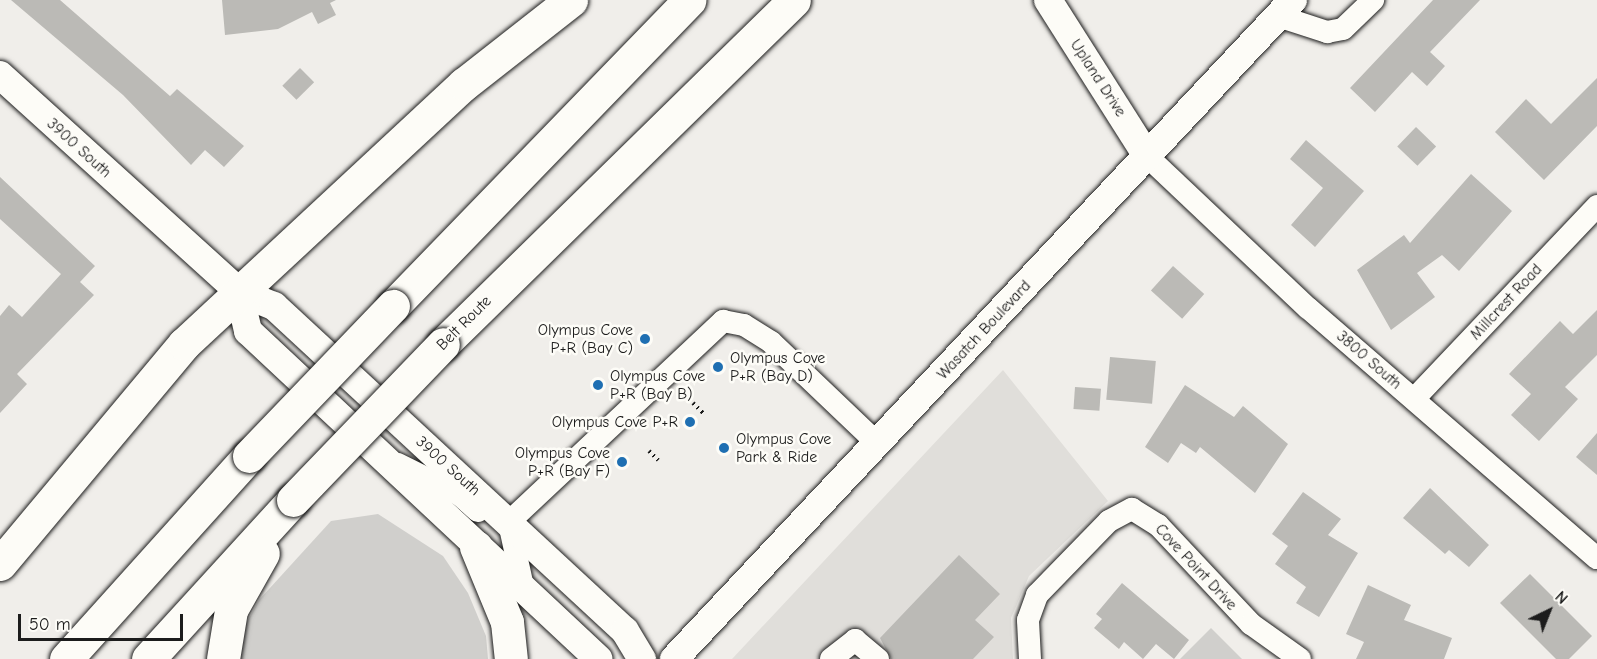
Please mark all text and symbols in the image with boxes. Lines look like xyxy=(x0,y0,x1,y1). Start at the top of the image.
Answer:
street label: Upland Drive xyxy=(1066,36,1130,120)
street label: 3900 South xyxy=(43,114,115,182)
street label: Millcrest Road xyxy=(1466,260,1546,344)
street label: Wasatch Boulevard xyxy=(933,276,1035,384)
street label: Belt Route xyxy=(433,292,495,354)
place label: Olympus Cove P+R (Bay C) xyxy=(538,320,633,358)
street label: 3800 South xyxy=(1333,327,1405,393)
marker: Olympus Cove P+R (Bay C) xyxy=(638,332,652,346)
place label: Olympus Cove P+R (Bay D) xyxy=(730,348,825,386)
marker: Olympus Cove P+R (Bay D) xyxy=(711,360,725,374)
place label: Olympus Cove P+R (Bay B) xyxy=(610,366,705,404)
marker: Olympus Cove P+R (Bay B) xyxy=(591,378,605,392)
place label: Olympus Cove P+R xyxy=(552,412,678,432)
marker: Olympus Cove P+R xyxy=(683,415,697,429)
place label: Olympus Cove Park & Ride xyxy=(736,429,831,467)
street label: 3900 South xyxy=(412,432,484,500)
marker: Olympus Cove Park & Ride xyxy=(717,441,731,455)
place label: Olympus Cove P+R (Bay F) xyxy=(515,443,610,481)
marker: Olympus Cove P+R (Bay F) xyxy=(615,455,629,469)
street label: Cove Point Drive xyxy=(1151,520,1241,614)
north arrow xyxy=(1519,581,1579,641)
text: N xyxy=(1551,588,1571,608)
scale bar xyxy=(21,602,186,640)
text: 50 m xyxy=(29,614,71,635)

